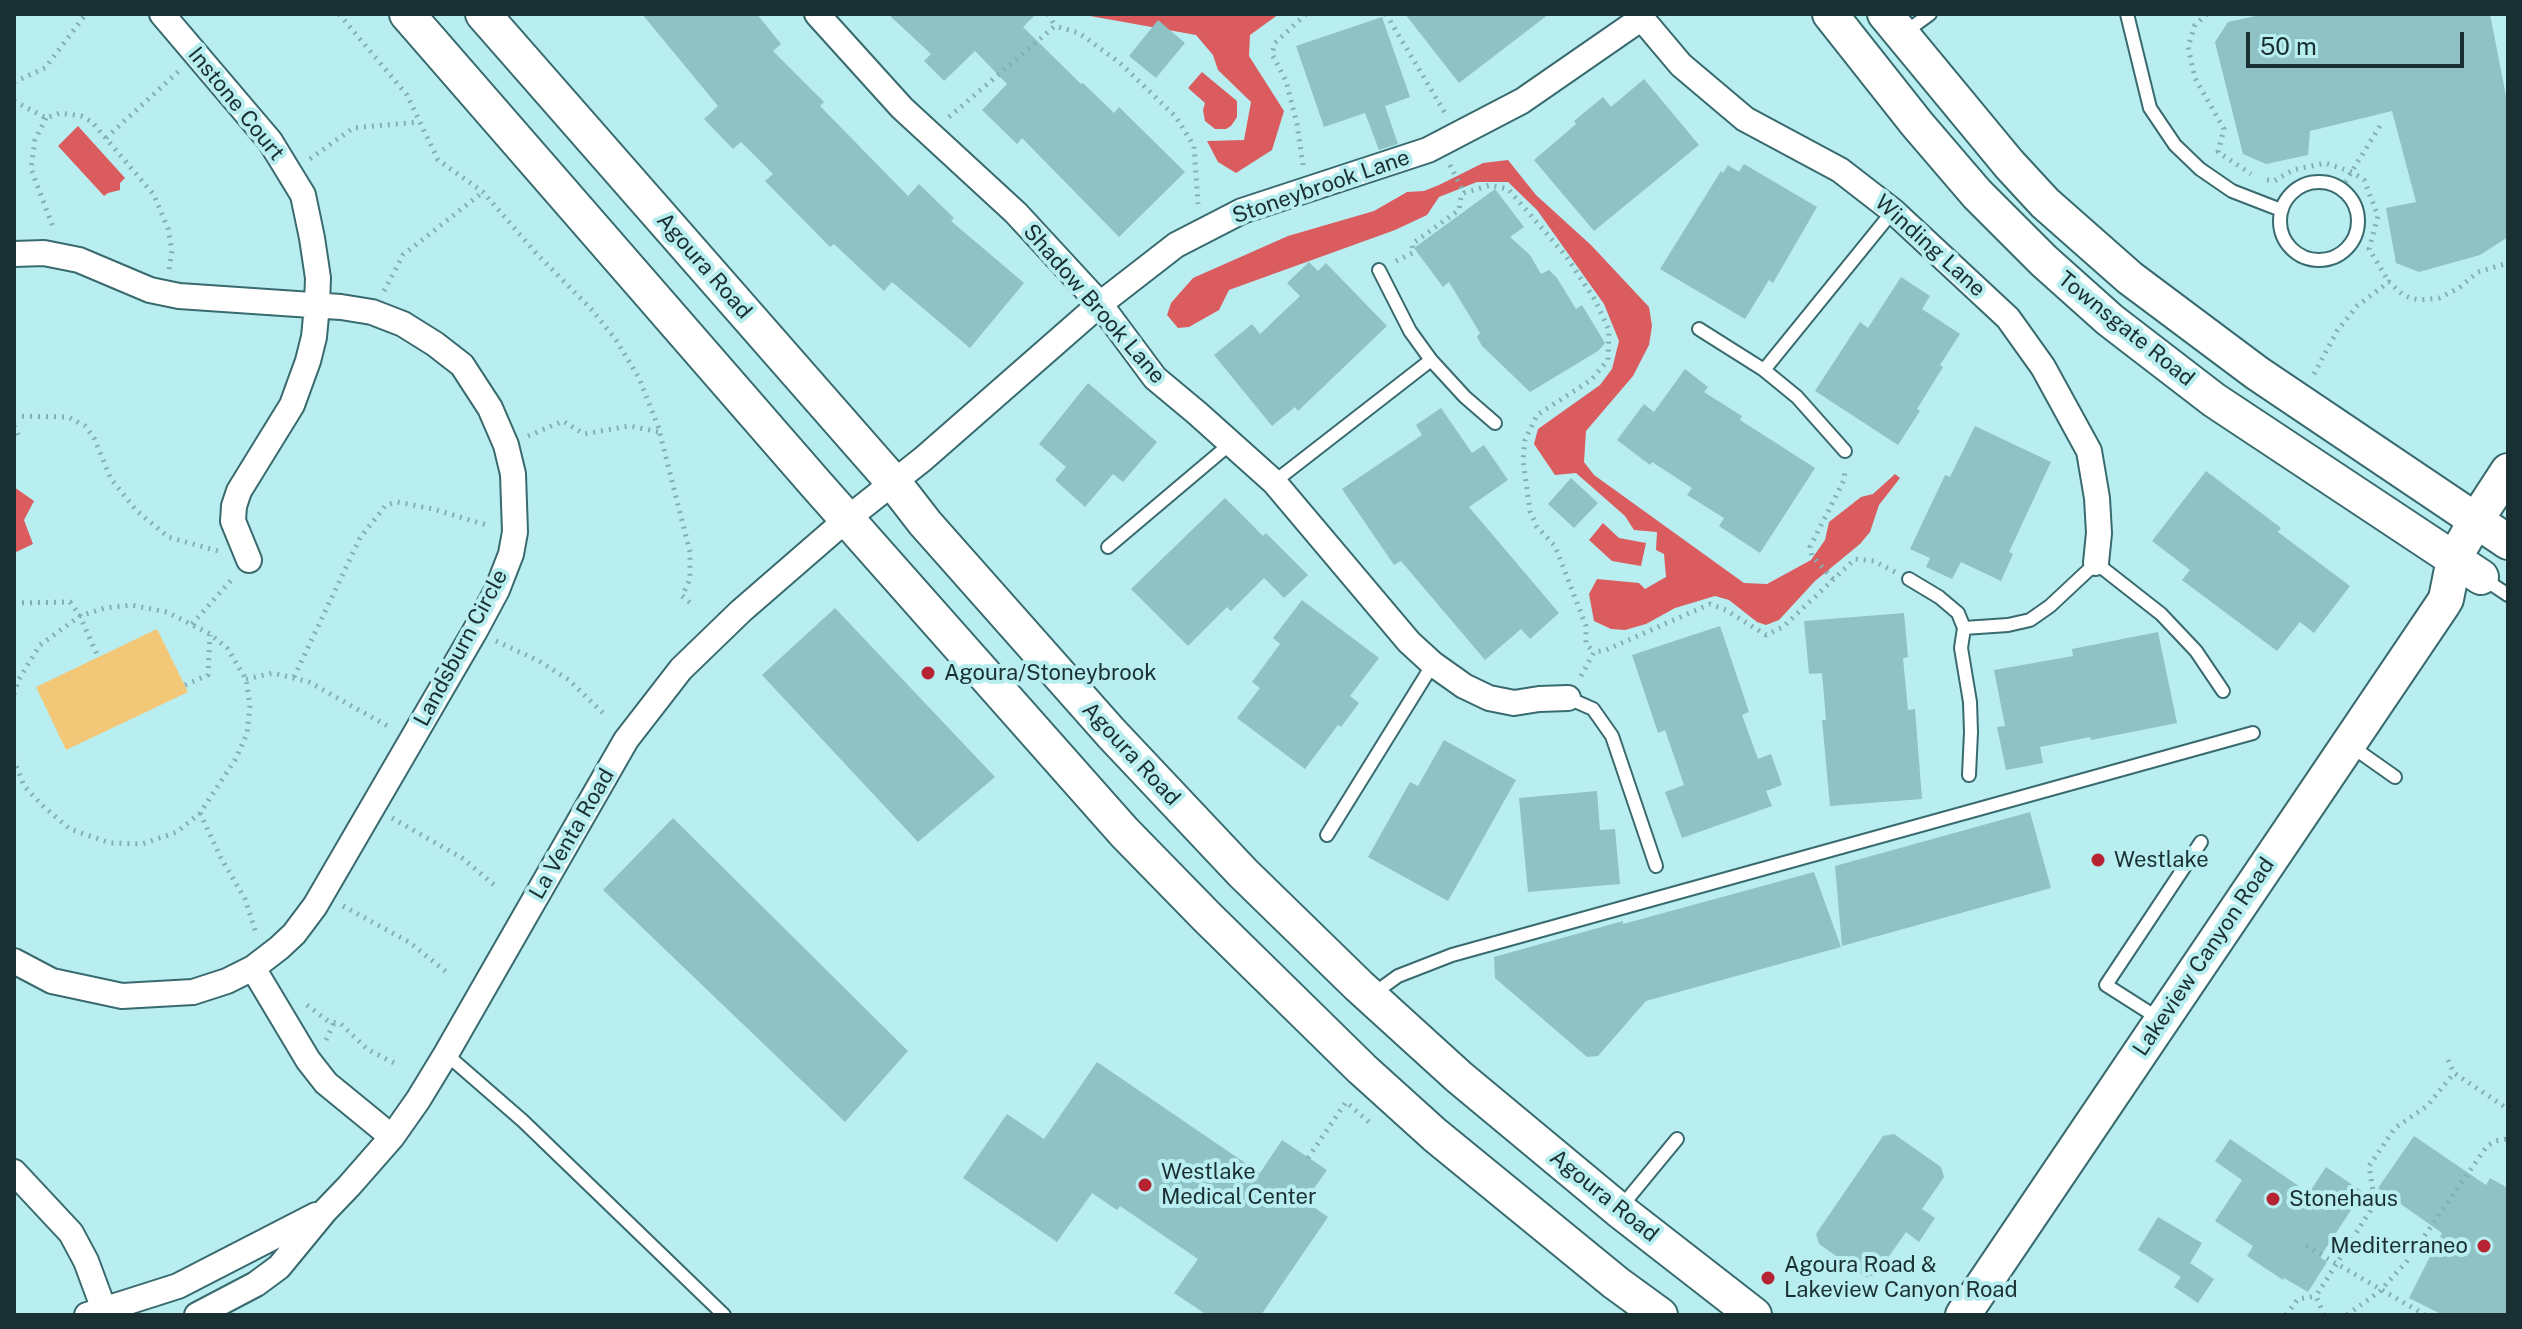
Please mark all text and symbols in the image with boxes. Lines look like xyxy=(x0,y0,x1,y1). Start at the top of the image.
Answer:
scale bar xyxy=(2250,16,2468,66)
text: 50 m xyxy=(2260,32,2317,60)
street label: Instone Court xyxy=(182,42,290,166)
street label: Stoneybrook Lane xyxy=(1229,144,1413,230)
street label: Winding Lane xyxy=(1869,190,1991,302)
street label: Agoura Road xyxy=(651,208,757,324)
street label: Shadow Brook Lane xyxy=(1017,219,1171,389)
street label: Townsgate Road xyxy=(2052,266,2200,392)
street label: Landsburn Circle xyxy=(409,565,513,731)
place label: Agoura/Stoneybrook xyxy=(944,660,1157,686)
marker: Agoura/Stoneybrook xyxy=(919,664,937,682)
street label: Agoura Road xyxy=(1076,697,1186,811)
street label: La Venta Road xyxy=(524,764,620,904)
place label: Westlake xyxy=(2114,847,2209,873)
marker: Westlake xyxy=(2089,851,2107,869)
street label: Lakeview Canyon Road xyxy=(2128,853,2280,1061)
street label: Agoura Road xyxy=(1545,1144,1663,1248)
place label: Westlake Medical Center xyxy=(1161,1159,1317,1210)
marker: Westlake Medical Center xyxy=(1136,1176,1154,1194)
place label: Stonehaus xyxy=(2289,1186,2398,1212)
marker: Stonehaus xyxy=(2264,1190,2282,1208)
place label: Mediterraneo xyxy=(2330,1233,2468,1259)
marker: Mediterraneo xyxy=(2475,1237,2493,1255)
place label: Agoura Road & Lakeview Canyon Road xyxy=(1784,1252,2018,1304)
marker: Agoura Road & Lakeview Canyon Road xyxy=(1759,1269,1777,1287)

